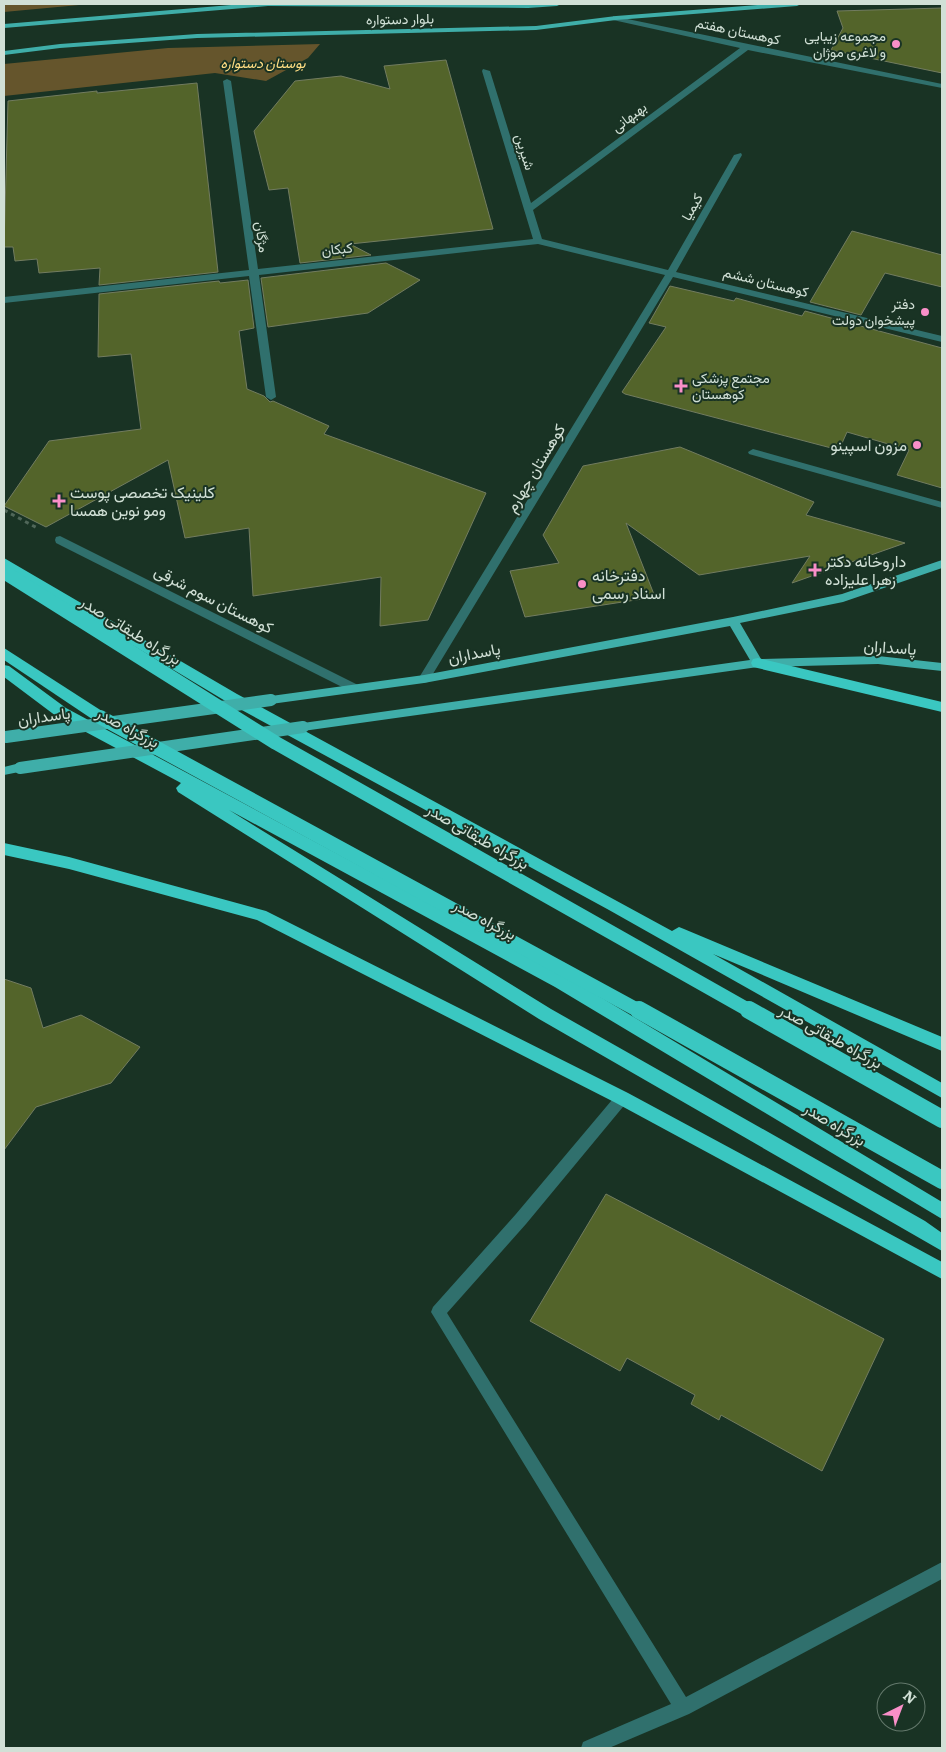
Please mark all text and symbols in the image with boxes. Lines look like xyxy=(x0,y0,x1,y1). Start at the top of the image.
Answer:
street label: بلوار دستواره xyxy=(366,7,434,29)
street label: کوهستان هفتم xyxy=(694,11,782,49)
place label: مجموعه زیبایی و لاغری موژان xyxy=(804,25,886,61)
marker: مجموعه زیبایی و لاغری موژان xyxy=(890,38,902,50)
park label: بوستان دستواره xyxy=(220,52,306,72)
street label: بهبهانی xyxy=(607,96,650,136)
street label: شیرین xyxy=(511,131,541,172)
street label: کیمیا xyxy=(676,189,707,224)
street label: مژگان xyxy=(251,220,275,254)
street label: کبکان xyxy=(320,236,354,260)
street label: کوهستان ششم xyxy=(722,261,811,301)
place label: دفتر پیشخوان دولت xyxy=(832,293,915,330)
marker: دفتر پیشخوان دولت xyxy=(919,306,931,318)
place label: مجتمع پزشکی کوهستان xyxy=(692,367,770,403)
marker: مجتمع پزشکی کوهستان xyxy=(674,379,688,393)
street label: کوهستان چهارم xyxy=(498,419,571,517)
place label: مزون اسپینو xyxy=(830,432,907,457)
marker: مزون اسپینو xyxy=(911,439,923,451)
place label: کلینیک تخصصی پوست ومو نوین همسا xyxy=(70,479,215,521)
marker: کلینیک تخصصی پوست ومو نوین همسا xyxy=(52,494,66,508)
place label: داروخانه دکتر زهرا علیزاده xyxy=(824,548,906,590)
street label: کوهستان سوم شرقی xyxy=(151,558,278,639)
place label: دفترخانه اسناد رسمی xyxy=(592,562,665,604)
marker: داروخانه دکتر زهرا علیزاده xyxy=(809,564,821,576)
marker: دفترخانه اسناد رسمی xyxy=(576,578,588,590)
street label: بزرگراه طبقاتی صدر xyxy=(75,588,187,670)
street label: پاسداران xyxy=(863,632,917,661)
street label: پاسداران xyxy=(446,635,502,670)
street label: پاسداران xyxy=(16,699,72,732)
street label: بزرگراه صدر xyxy=(92,699,164,753)
street label: بزرگراه طبقاتی صدر xyxy=(422,795,534,874)
street label: بزرگراه صدر xyxy=(449,891,521,945)
street label: بزرگراه طبقاتی صدر xyxy=(774,996,888,1074)
street label: بزرگراه صدر xyxy=(799,1095,871,1151)
north arrow xyxy=(876,1682,926,1732)
text: N xyxy=(899,1685,922,1708)

